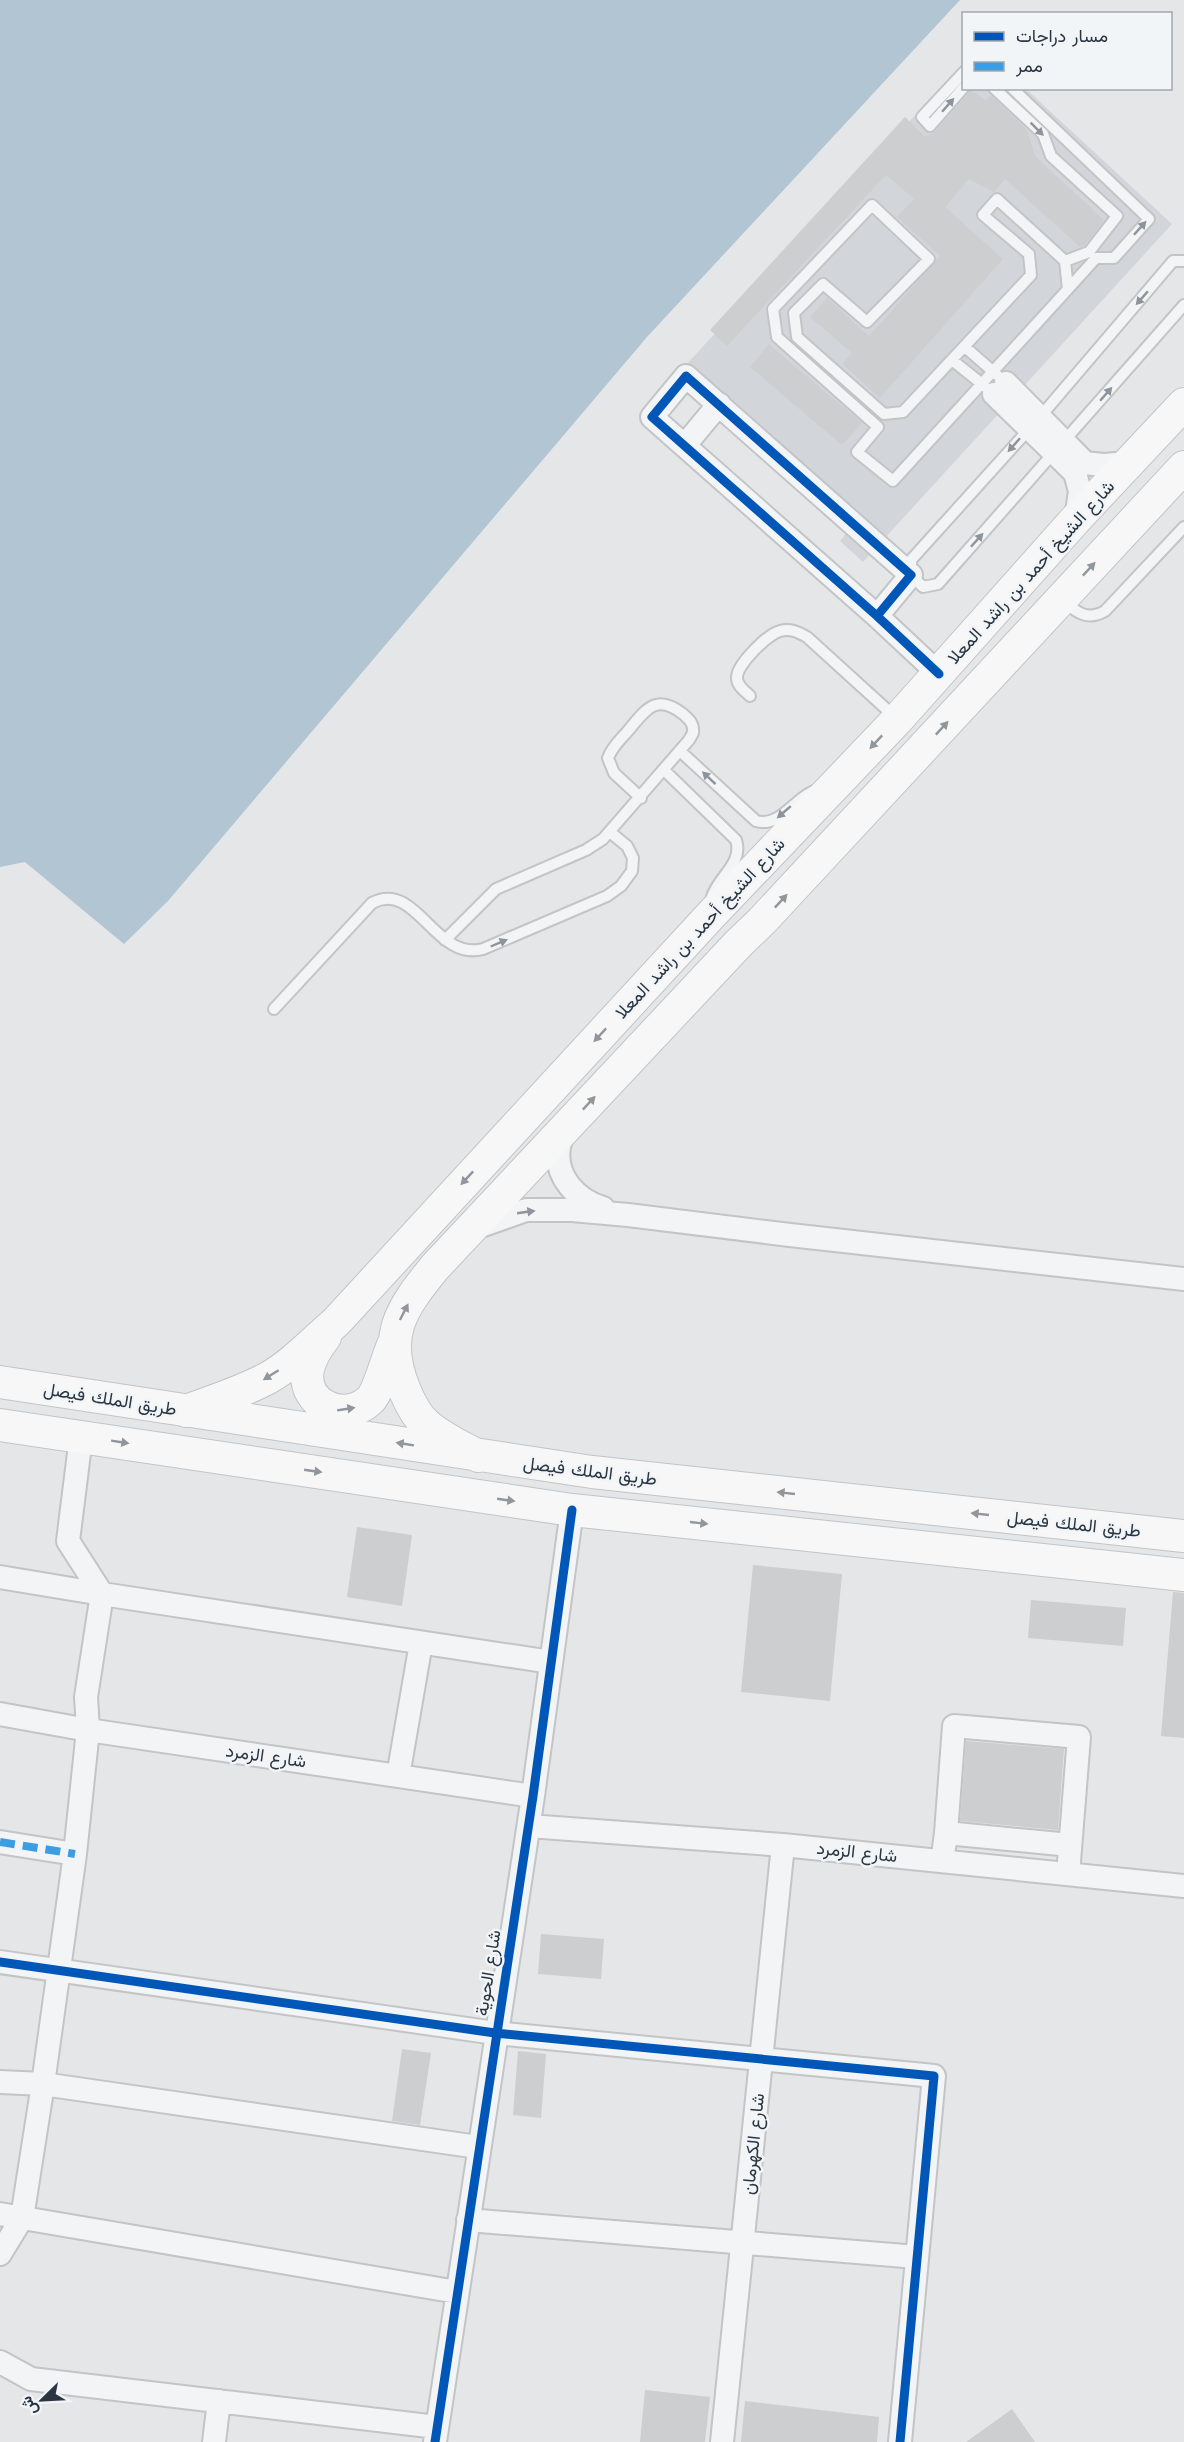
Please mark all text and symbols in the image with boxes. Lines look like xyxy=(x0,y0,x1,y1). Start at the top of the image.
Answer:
legend xyxy=(962,12,1172,90)
text: مسار دراجات xyxy=(1016,25,1108,47)
text: ممر xyxy=(1015,55,1043,77)
one-way arrow xyxy=(941,98,954,113)
one-way arrow xyxy=(1029,121,1043,135)
one-way arrow xyxy=(1133,221,1147,236)
one-way arrow xyxy=(1136,290,1149,305)
one-way arrow xyxy=(1100,386,1113,402)
one-way arrow xyxy=(1007,437,1021,452)
street label: شارع الشيخ أحمد بن راشد المعلا xyxy=(943,476,1120,669)
one-way arrow xyxy=(970,533,983,548)
one-way arrow xyxy=(1082,562,1096,577)
one-way arrow xyxy=(935,720,949,735)
one-way arrow xyxy=(869,735,883,750)
one-way arrow xyxy=(702,771,716,785)
one-way arrow xyxy=(777,805,792,818)
street label: شارع الشيخ أحمد بن راشد المعلا xyxy=(610,833,790,1024)
one-way arrow xyxy=(774,894,788,909)
one-way arrow xyxy=(490,938,508,948)
one-way arrow xyxy=(593,1028,607,1042)
one-way arrow xyxy=(582,1096,596,1111)
one-way arrow xyxy=(460,1171,474,1186)
one-way arrow xyxy=(517,1207,536,1216)
one-way arrow xyxy=(399,1303,409,1320)
one-way arrow xyxy=(263,1369,279,1381)
street label: طريق الملك فيصل xyxy=(42,1378,178,1420)
one-way arrow xyxy=(336,1405,355,1414)
one-way arrow xyxy=(111,1438,130,1447)
one-way arrow xyxy=(395,1440,414,1449)
street label: طريق الملك فيصل xyxy=(522,1452,658,1490)
one-way arrow xyxy=(304,1467,323,1476)
one-way arrow xyxy=(776,1488,795,1498)
one-way arrow xyxy=(497,1495,516,1504)
street label: طريق الملك فيصل xyxy=(1006,1506,1142,1542)
one-way arrow xyxy=(970,1509,989,1519)
one-way arrow xyxy=(690,1518,709,1528)
street label: شارع الزمرد xyxy=(224,1739,308,1774)
street label: شارع الزمرد xyxy=(815,1837,898,1868)
street label: شارع الحوية xyxy=(470,1928,507,2018)
street label: شارع الكهرمان xyxy=(737,2092,770,2196)
north arrow xyxy=(12,2370,72,2430)
text: ش xyxy=(16,2393,41,2419)

